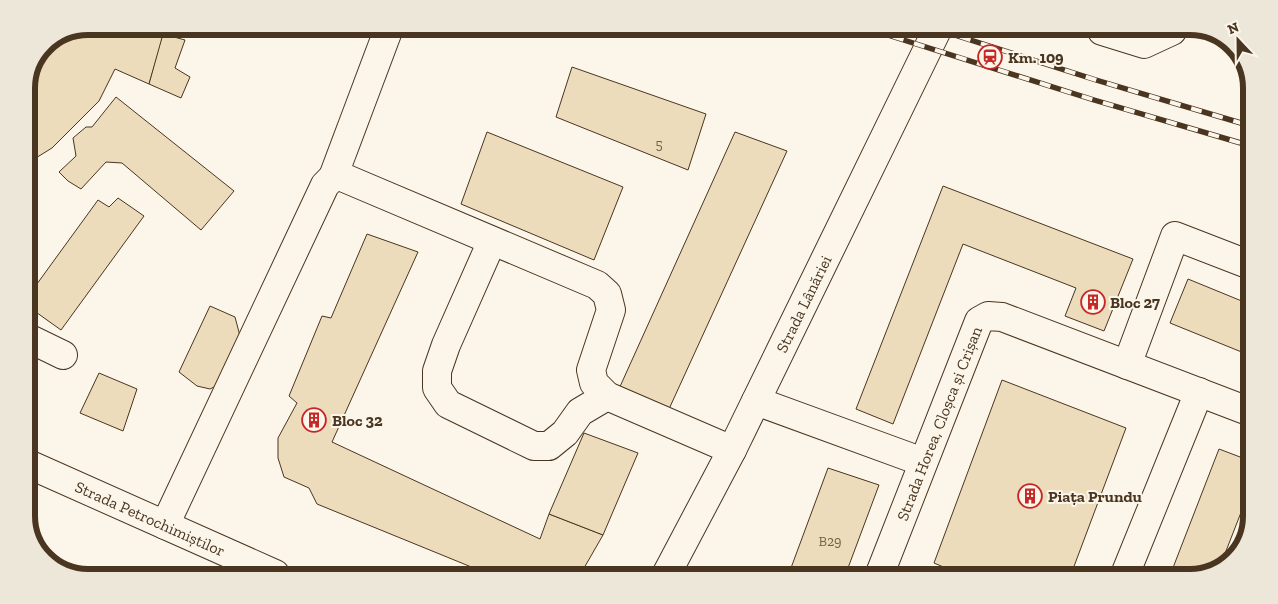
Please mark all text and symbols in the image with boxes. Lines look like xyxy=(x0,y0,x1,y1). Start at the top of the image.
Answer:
north arrow xyxy=(1213,15,1263,65)
text: N xyxy=(1225,18,1242,38)
station icon: Km. 109 xyxy=(977,44,1003,70)
place label: Km. 109 xyxy=(1008,48,1064,67)
house number: 5 xyxy=(655,136,663,153)
street label: Strada Lânăriei xyxy=(772,252,835,356)
building icon: Bloc 27 xyxy=(1080,289,1106,315)
place label: Bloc 27 xyxy=(1110,293,1160,312)
street label: Strada Horea, Cloșca și Crișan xyxy=(892,323,986,523)
building icon: Bloc 32 xyxy=(301,407,327,433)
place label: Bloc 32 xyxy=(332,411,383,430)
street label: Strada Petrochimiștilor xyxy=(72,477,228,560)
building icon: Piața Prundu xyxy=(1017,483,1043,509)
place label: Piața Prundu xyxy=(1048,487,1142,506)
house number: B29 xyxy=(818,533,842,550)

